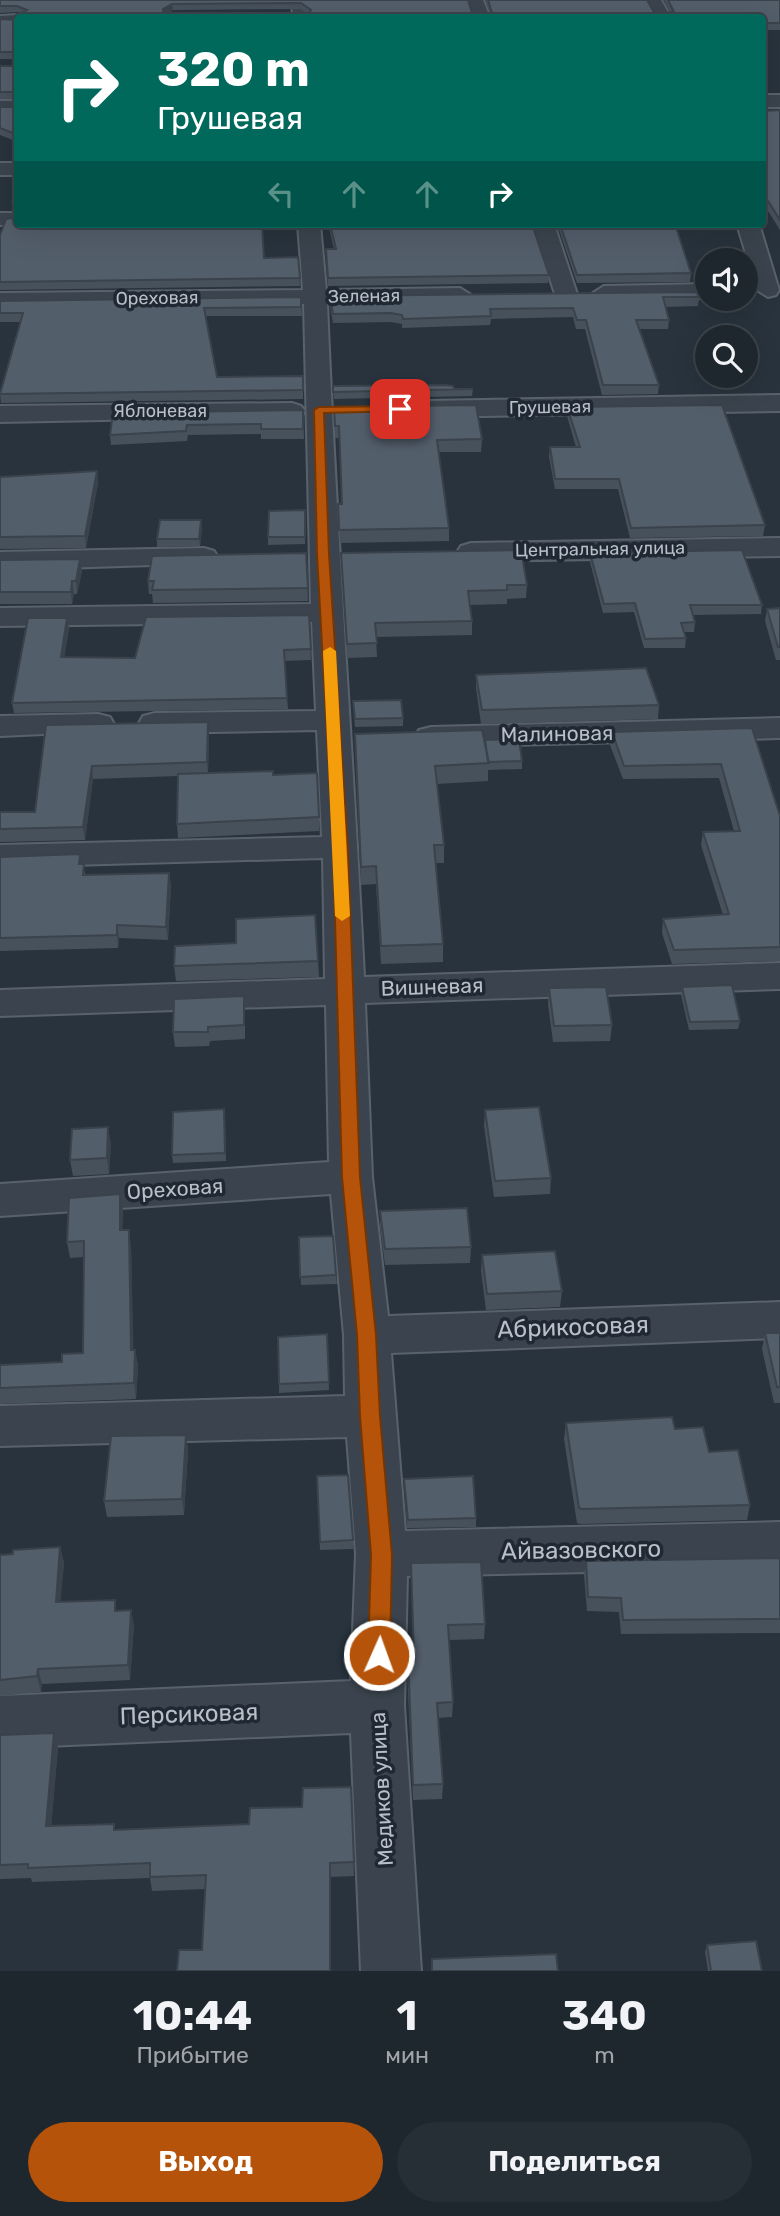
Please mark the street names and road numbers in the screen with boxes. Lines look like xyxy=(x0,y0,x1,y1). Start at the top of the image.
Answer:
street label: Зеленая xyxy=(328,284,400,308)
street label: Ореховая xyxy=(115,286,199,310)
street label: Грушевая xyxy=(509,395,591,419)
street label: Яблоневая xyxy=(113,400,207,422)
street label: Центральная улица xyxy=(515,537,685,561)
street label: Малиновая xyxy=(500,720,614,747)
street label: Вишневая xyxy=(380,972,484,1001)
street label: Ореховая xyxy=(126,1173,224,1204)
street label: Абрикосовая xyxy=(497,1310,649,1344)
street label: Айвазовского xyxy=(501,1535,661,1565)
street label: Персиковая xyxy=(119,1698,259,1730)
street label: Медиков улица xyxy=(365,1712,398,1867)

